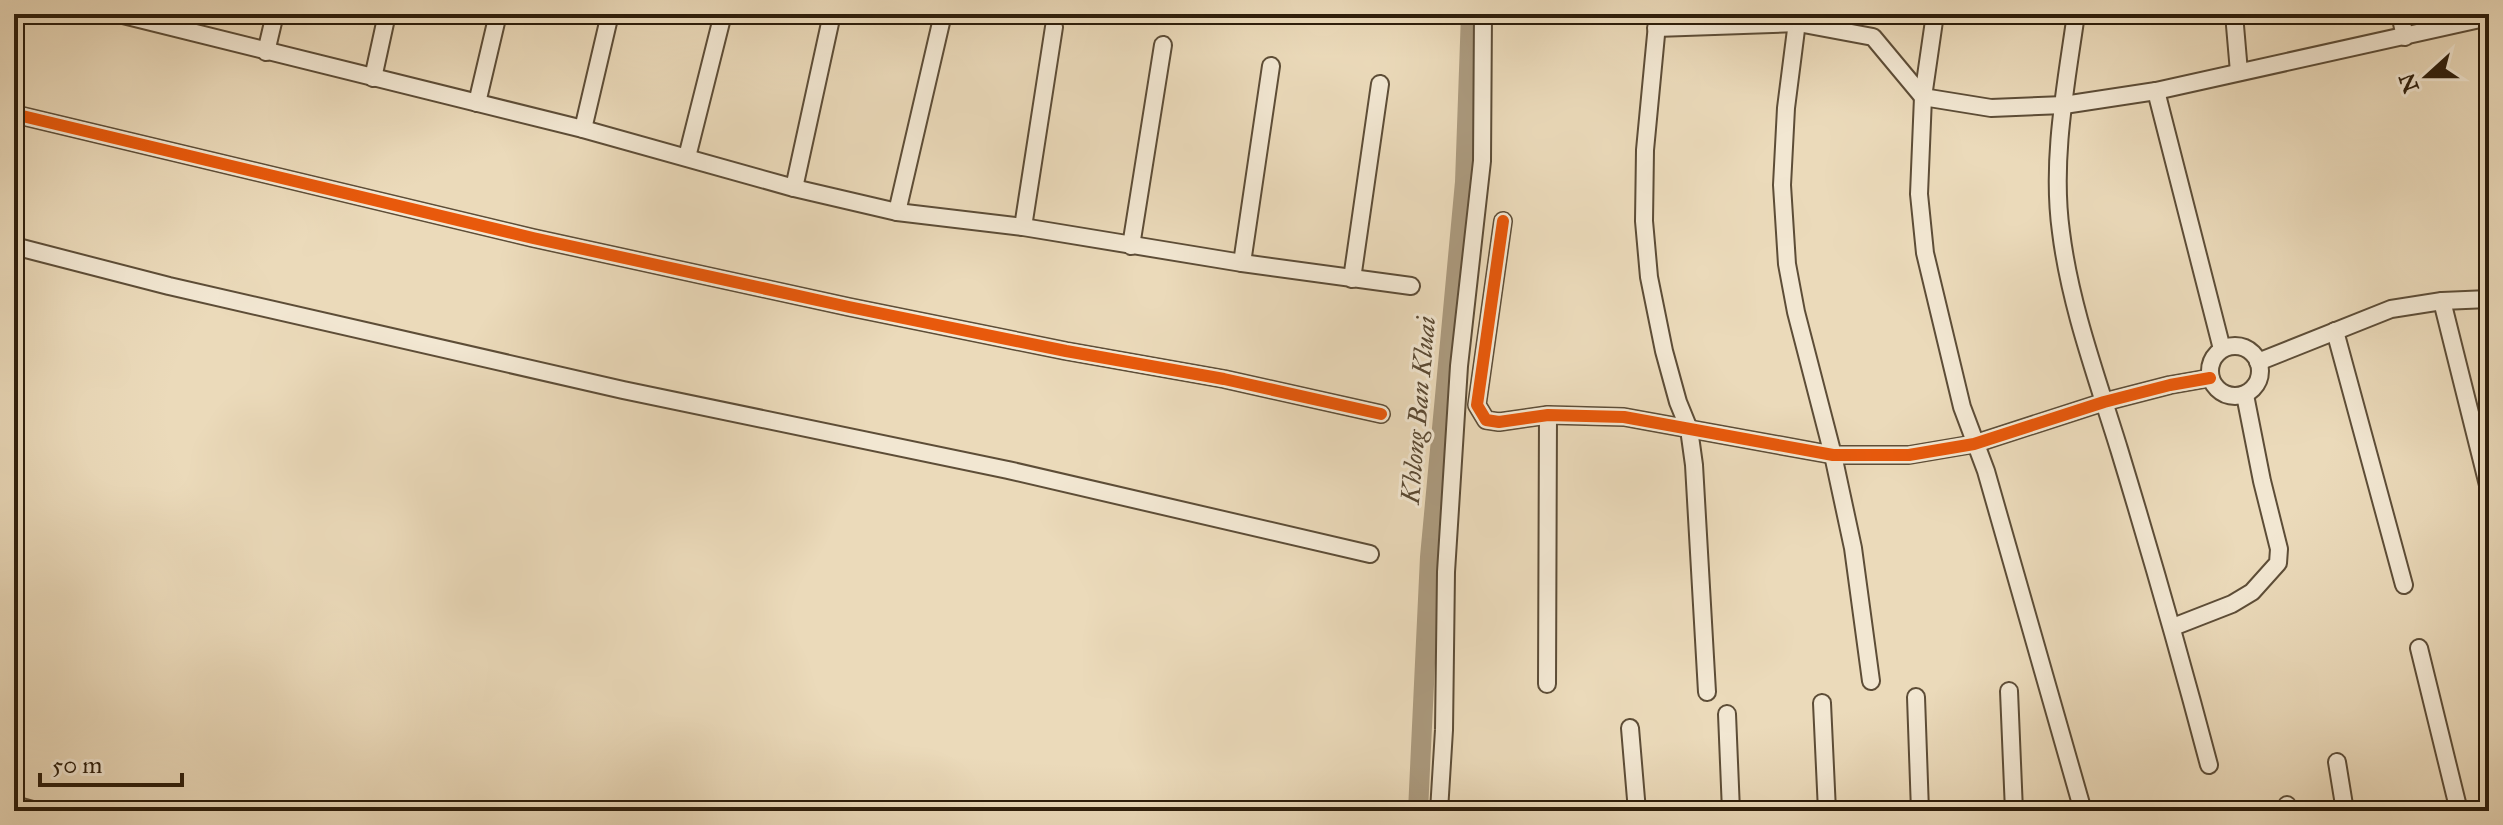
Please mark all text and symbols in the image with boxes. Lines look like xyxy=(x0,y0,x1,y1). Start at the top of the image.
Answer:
north arrow xyxy=(2387,36,2467,116)
text: N xyxy=(2393,69,2425,97)
water label: Khlong Ban Kluai xyxy=(1394,314,1442,507)
scale bar xyxy=(40,737,182,787)
text: 50 m xyxy=(52,750,102,780)

